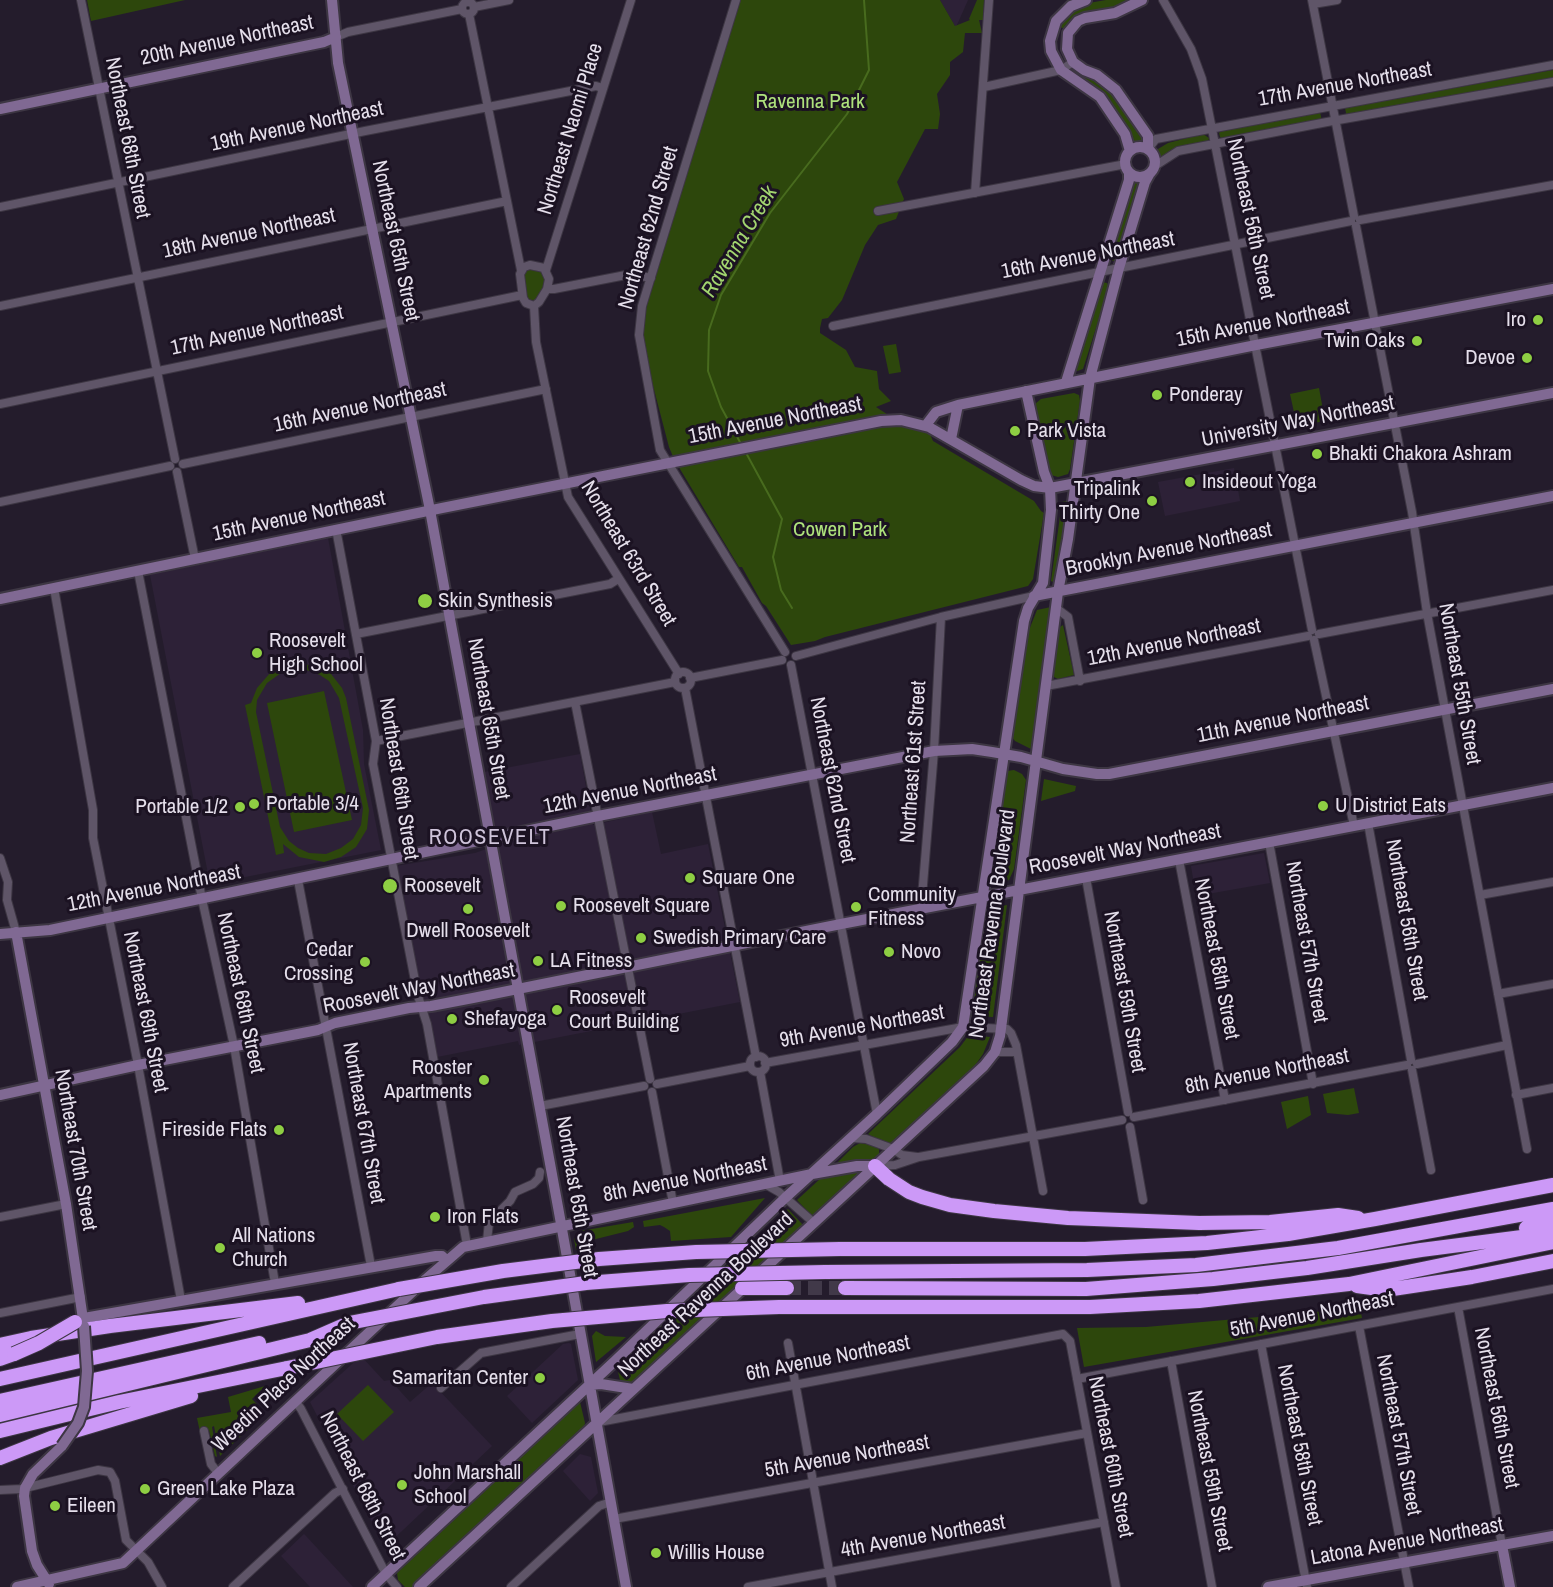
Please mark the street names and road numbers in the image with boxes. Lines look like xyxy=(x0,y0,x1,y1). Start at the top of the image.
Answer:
street label: 20th Avenue Northeast xyxy=(138,10,316,72)
street label: Northeast Naomi Place xyxy=(533,40,609,218)
street label: Northeast 68th Street xyxy=(99,55,155,221)
street label: 17th Avenue Northeast xyxy=(1256,57,1434,113)
street label: 19th Avenue Northeast xyxy=(208,96,386,158)
street label: Northeast 56th Street xyxy=(1221,136,1279,302)
street label: Northeast 62nd Street xyxy=(614,144,684,312)
street label: Northeast 65th Street xyxy=(366,158,424,324)
street label: 18th Avenue Northeast xyxy=(160,203,338,265)
street label: 16th Avenue Northeast xyxy=(999,227,1177,285)
street label: 15th Avenue Northeast xyxy=(1174,295,1352,353)
street label: 17th Avenue Northeast xyxy=(168,300,346,362)
street label: 16th Avenue Northeast xyxy=(271,377,449,439)
street label: University Way Northeast xyxy=(1200,391,1396,453)
street label: 15th Avenue Northeast xyxy=(686,392,864,450)
street label: Northeast 63rd Street xyxy=(575,477,681,631)
street label: 15th Avenue Northeast xyxy=(210,486,388,548)
street label: Brooklyn Avenue Northeast xyxy=(1064,518,1274,582)
street label: Northeast 55th Street xyxy=(1432,601,1486,767)
street label: 12th Avenue Northeast xyxy=(1085,614,1263,672)
street label: Northeast 65th Street xyxy=(461,636,515,802)
street label: Northeast 61st Street xyxy=(896,680,932,844)
street label: 11th Avenue Northeast xyxy=(1195,691,1371,749)
street label: Northeast 62nd Street xyxy=(804,695,860,865)
street label: Northeast 66th Street xyxy=(373,696,423,862)
street label: 12th Avenue Northeast xyxy=(541,762,719,820)
street label: Northeast Ravenna Boulevard xyxy=(964,808,1022,1040)
street label: Roosevelt Way Northeast xyxy=(1027,819,1223,881)
street label: Northeast 56th Street xyxy=(1379,837,1433,1003)
street label: Northeast 57th Street xyxy=(1279,859,1333,1025)
street label: 12th Avenue Northeast xyxy=(65,860,243,918)
street label: Northeast 58th Street xyxy=(1188,876,1244,1042)
street label: Northeast 59th Street xyxy=(1097,909,1151,1075)
street label: Northeast 68th Street xyxy=(211,910,269,1076)
street label: Northeast 69th Street xyxy=(117,929,173,1095)
street label: Roosevelt Way Northeast xyxy=(321,958,517,1020)
street label: 9th Avenue Northeast xyxy=(778,1000,946,1054)
street label: Northeast 67th Street xyxy=(336,1040,390,1206)
street label: 8th Avenue Northeast xyxy=(1183,1044,1351,1100)
street label: Northeast 70th Street xyxy=(48,1067,102,1233)
street label: Northeast 65th Street xyxy=(549,1114,603,1280)
street label: 8th Avenue Northeast xyxy=(601,1152,769,1208)
street label: Northeast Ravenna Boulevard xyxy=(613,1207,799,1383)
street label: 5th Avenue Northeast xyxy=(1228,1287,1396,1343)
street label: Weedin Place Northeast xyxy=(207,1312,361,1458)
street label: Northeast 56th Street xyxy=(1468,1325,1524,1491)
street label: 6th Avenue Northeast xyxy=(744,1331,912,1387)
street label: Northeast 57th Street xyxy=(1370,1352,1426,1518)
street label: Northeast 58th Street xyxy=(1271,1362,1327,1528)
street label: Northeast 60th Street xyxy=(1082,1374,1138,1540)
street label: Northeast 59th Street xyxy=(1181,1388,1237,1554)
street label: Northeast 68th Street xyxy=(314,1407,410,1565)
street label: 5th Avenue Northeast xyxy=(763,1430,931,1484)
street label: 4th Avenue Northeast xyxy=(839,1510,1007,1564)
street label: Latona Avenue Northeast xyxy=(1309,1513,1505,1571)

